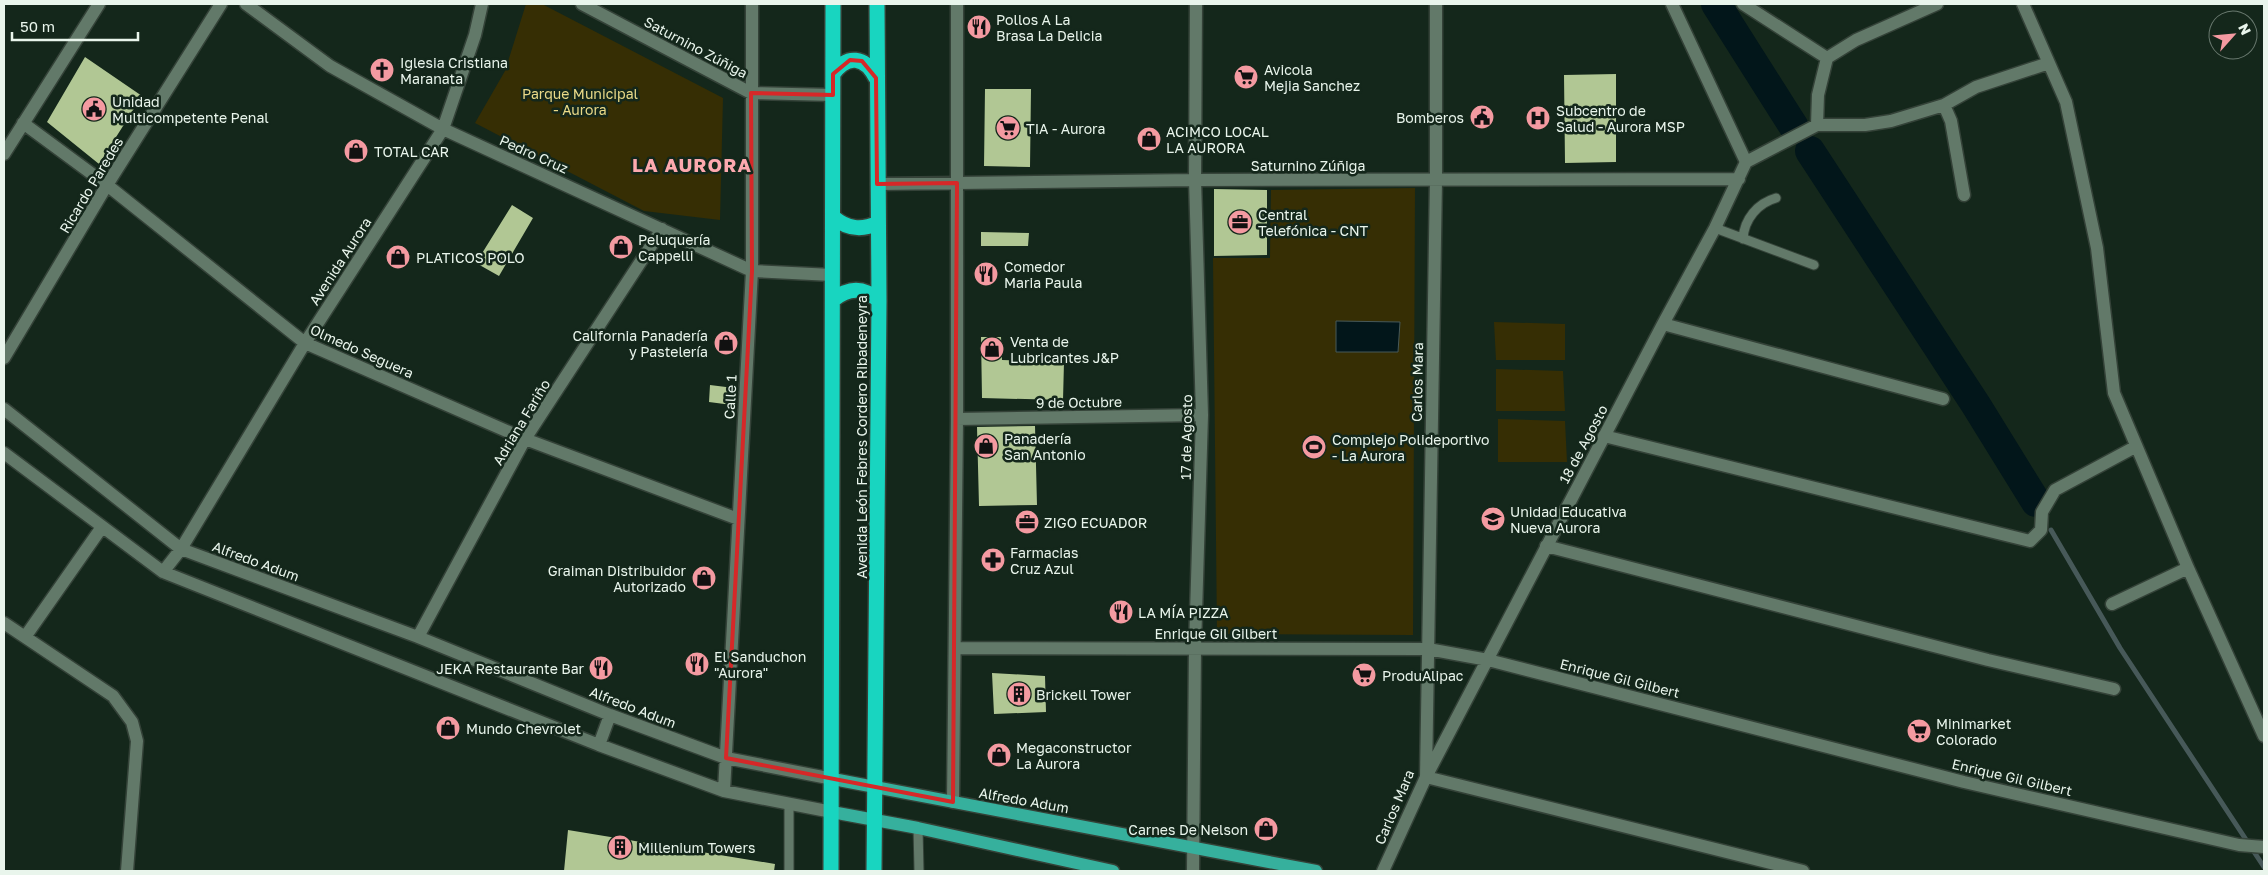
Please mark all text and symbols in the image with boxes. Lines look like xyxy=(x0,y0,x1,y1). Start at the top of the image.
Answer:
scale bar xyxy=(12,10,139,42)
north arrow xyxy=(2208,10,2258,60)
place label: Pollos A La Brasa La Delicia xyxy=(996,11,1102,44)
street label: Saturnino Zúñiga xyxy=(641,13,751,81)
restaurant icon: Pollos A La Brasa La Delicia xyxy=(966,14,992,40)
text: 50 m xyxy=(20,17,55,35)
text: N xyxy=(2235,20,2255,37)
place label: Iglesia Cristiana Maranata xyxy=(400,54,508,87)
church icon: Iglesia Cristiana Maranata xyxy=(369,57,395,83)
place label: Avicola Mejia Sanchez xyxy=(1264,61,1360,94)
supermarket icon: Avicola Mejia Sanchez xyxy=(1233,64,1259,90)
park label: Parque Municipal - Aurora xyxy=(522,85,638,118)
place label: Unidad Multicompetente Penal xyxy=(112,93,269,126)
public building icon: Unidad Multicompetente Penal xyxy=(81,96,107,122)
place label: Subcentro de Salud - Aurora MSP xyxy=(1556,102,1685,135)
public building icon: Bomberos xyxy=(1469,104,1495,130)
hospital icon: Subcentro de Salud - Aurora MSP xyxy=(1525,105,1551,131)
place label: Bomberos xyxy=(1396,109,1464,126)
supermarket icon: TIA - Aurora xyxy=(995,115,1021,141)
place label: TIA - Aurora xyxy=(1026,120,1105,137)
place label: ACIMCO LOCAL LA AURORA xyxy=(1166,123,1269,156)
shop icon: ACIMCO LOCAL LA AURORA xyxy=(1136,126,1162,152)
street label: Pedro Cruz xyxy=(497,131,571,177)
street label: Ricardo Paredes xyxy=(56,134,126,236)
shop icon: TOTAL CAR xyxy=(343,138,369,164)
place label: TOTAL CAR xyxy=(374,143,449,160)
district label: LA AURORA xyxy=(632,153,752,176)
street label: Saturnino Zúñiga xyxy=(1251,157,1365,174)
place label: Central Telefónica - CNT xyxy=(1258,206,1369,239)
office icon: Central Telefónica - CNT xyxy=(1227,209,1253,235)
street label: Avenida Aurora xyxy=(305,214,375,308)
place label: Peluquería Cappelli xyxy=(638,231,710,264)
shop icon: Peluquería Cappelli xyxy=(608,234,634,260)
shop icon: PLATICOS POLO xyxy=(385,244,411,270)
place label: PLATICOS POLO xyxy=(416,249,525,266)
place label: Comedor Maria Paula xyxy=(1004,258,1082,291)
restaurant icon: Comedor Maria Paula xyxy=(973,261,999,287)
street label: Avenida León Febres Cordero Ribadeneyra xyxy=(853,295,870,579)
street label: Olmedo Seguera xyxy=(308,321,416,381)
place label: California Panadería y Pastelería xyxy=(572,327,708,360)
shop icon: California Panadería y Pastelería xyxy=(713,330,739,356)
place label: Venta de Lubricantes J&P xyxy=(1010,333,1119,366)
shop icon: Venta de Lubricantes J&P xyxy=(979,336,1005,362)
street label: Carlos Mara xyxy=(1408,342,1426,422)
street label: Calle 1 xyxy=(720,374,740,420)
street label: Adriana Fariño xyxy=(489,376,553,468)
street label: 9 de Octubre xyxy=(1036,393,1122,411)
street label: 17 de Agosto xyxy=(1177,394,1195,480)
street label: 18 de Agosto xyxy=(1555,402,1611,486)
place label: Panadería San Antonio xyxy=(1004,430,1086,463)
place label: Complejo Polideportivo - La Aurora xyxy=(1332,431,1490,464)
shop icon: Panadería San Antonio xyxy=(973,433,999,459)
sports icon: Complejo Polideportivo - La Aurora xyxy=(1301,434,1327,460)
place label: Unidad Educativa Nueva Aurora xyxy=(1510,503,1627,536)
school or university icon: Unidad Educativa Nueva Aurora xyxy=(1480,506,1506,532)
office icon: ZIGO ECUADOR xyxy=(1014,509,1040,535)
place label: ZIGO ECUADOR xyxy=(1044,514,1147,531)
street label: Alfredo Adum xyxy=(210,537,302,585)
place label: Farmacias Cruz Azul xyxy=(1010,544,1078,577)
pharmacy icon: Farmacias Cruz Azul xyxy=(980,547,1006,573)
place label: Graiman Distribuidor Autorizado xyxy=(548,562,687,595)
shop icon: Graiman Distribuidor Autorizado xyxy=(691,565,717,591)
restaurant icon: LA MÍA PIZZA xyxy=(1108,599,1134,625)
place label: LA MÍA PIZZA xyxy=(1138,604,1229,621)
street label: Enrique Gil Gilbert xyxy=(1155,625,1277,642)
place label: El Sanduchon "Aurora" xyxy=(714,648,806,681)
restaurant icon: El Sanduchon "Aurora" xyxy=(684,651,710,677)
restaurant icon: JEKA Restaurante Bar xyxy=(588,655,614,681)
street label: Enrique Gil Gilbert xyxy=(1558,655,1682,701)
place label: JEKA Restaurante Bar xyxy=(436,660,585,677)
supermarket icon: ProduAlipac xyxy=(1351,662,1377,688)
place label: ProduAlipac xyxy=(1382,667,1464,684)
building icon: Brickell Tower xyxy=(1006,681,1032,707)
street label: Alfredo Adum xyxy=(587,683,679,731)
place label: Brickell Tower xyxy=(1036,686,1131,703)
shop icon: Mundo Chevrolet xyxy=(435,715,461,741)
place label: Minimarket Colorado xyxy=(1936,715,2011,748)
supermarket icon: Minimarket Colorado xyxy=(1906,718,1932,744)
place label: Mundo Chevrolet xyxy=(466,720,581,737)
place label: Megaconstructor La Aurora xyxy=(1016,739,1132,772)
shop icon: Megaconstructor La Aurora xyxy=(986,742,1012,768)
street label: Enrique Gil Gilbert xyxy=(1950,755,2074,799)
street label: Carlos Mara xyxy=(1371,767,1417,847)
street label: Alfredo Adum xyxy=(978,784,1070,816)
shop icon: Carnes De Nelson xyxy=(1253,816,1279,842)
place label: Carnes De Nelson xyxy=(1128,821,1248,838)
building icon: Millenium Towers xyxy=(607,834,633,860)
place label: Millenium Towers xyxy=(638,839,755,856)

